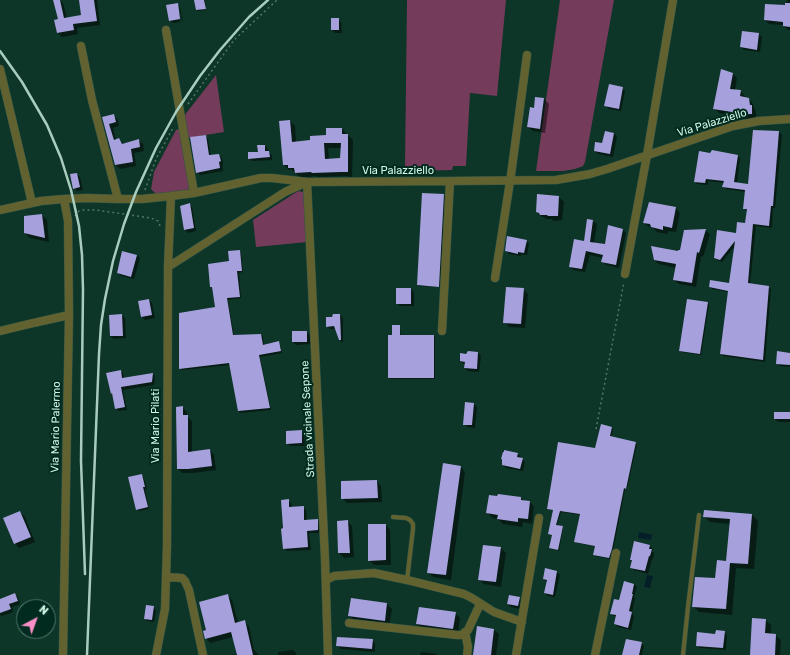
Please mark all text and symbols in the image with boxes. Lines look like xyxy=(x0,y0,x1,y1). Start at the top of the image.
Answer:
street label: Via Palazziello xyxy=(676,106,748,140)
street label: Via Palazziello xyxy=(362,164,434,178)
street label: Strada vicinale Sepone xyxy=(298,360,318,478)
street label: Via Mario Palermo xyxy=(49,381,63,473)
street label: Via Mario Pilati xyxy=(149,389,163,463)
north arrow xyxy=(16,599,56,639)
text: N xyxy=(36,603,51,618)

